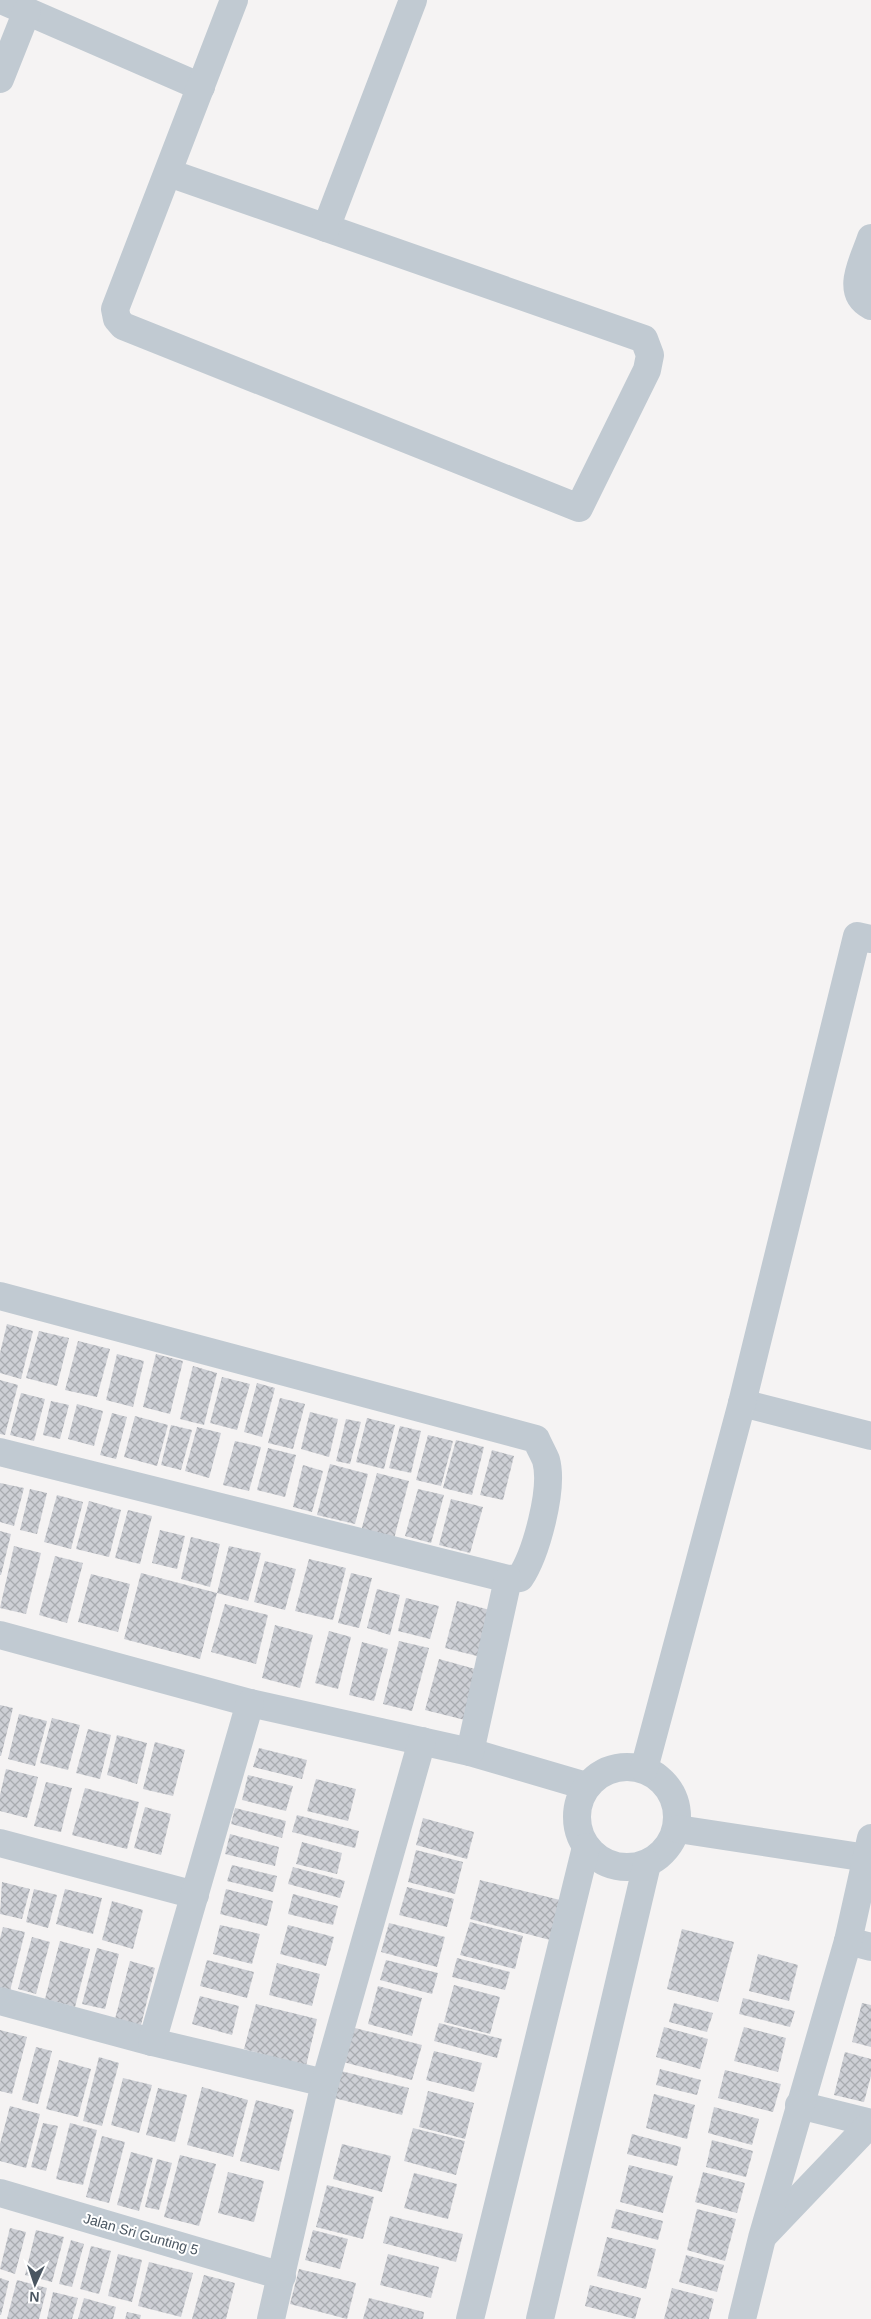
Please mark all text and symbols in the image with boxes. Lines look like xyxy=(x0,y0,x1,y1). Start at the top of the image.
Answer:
street label: Jalan Sri Gunting 5 xyxy=(82,2210,201,2258)
north arrow xyxy=(10,2259,60,2309)
text: N xyxy=(29,2289,40,2305)

